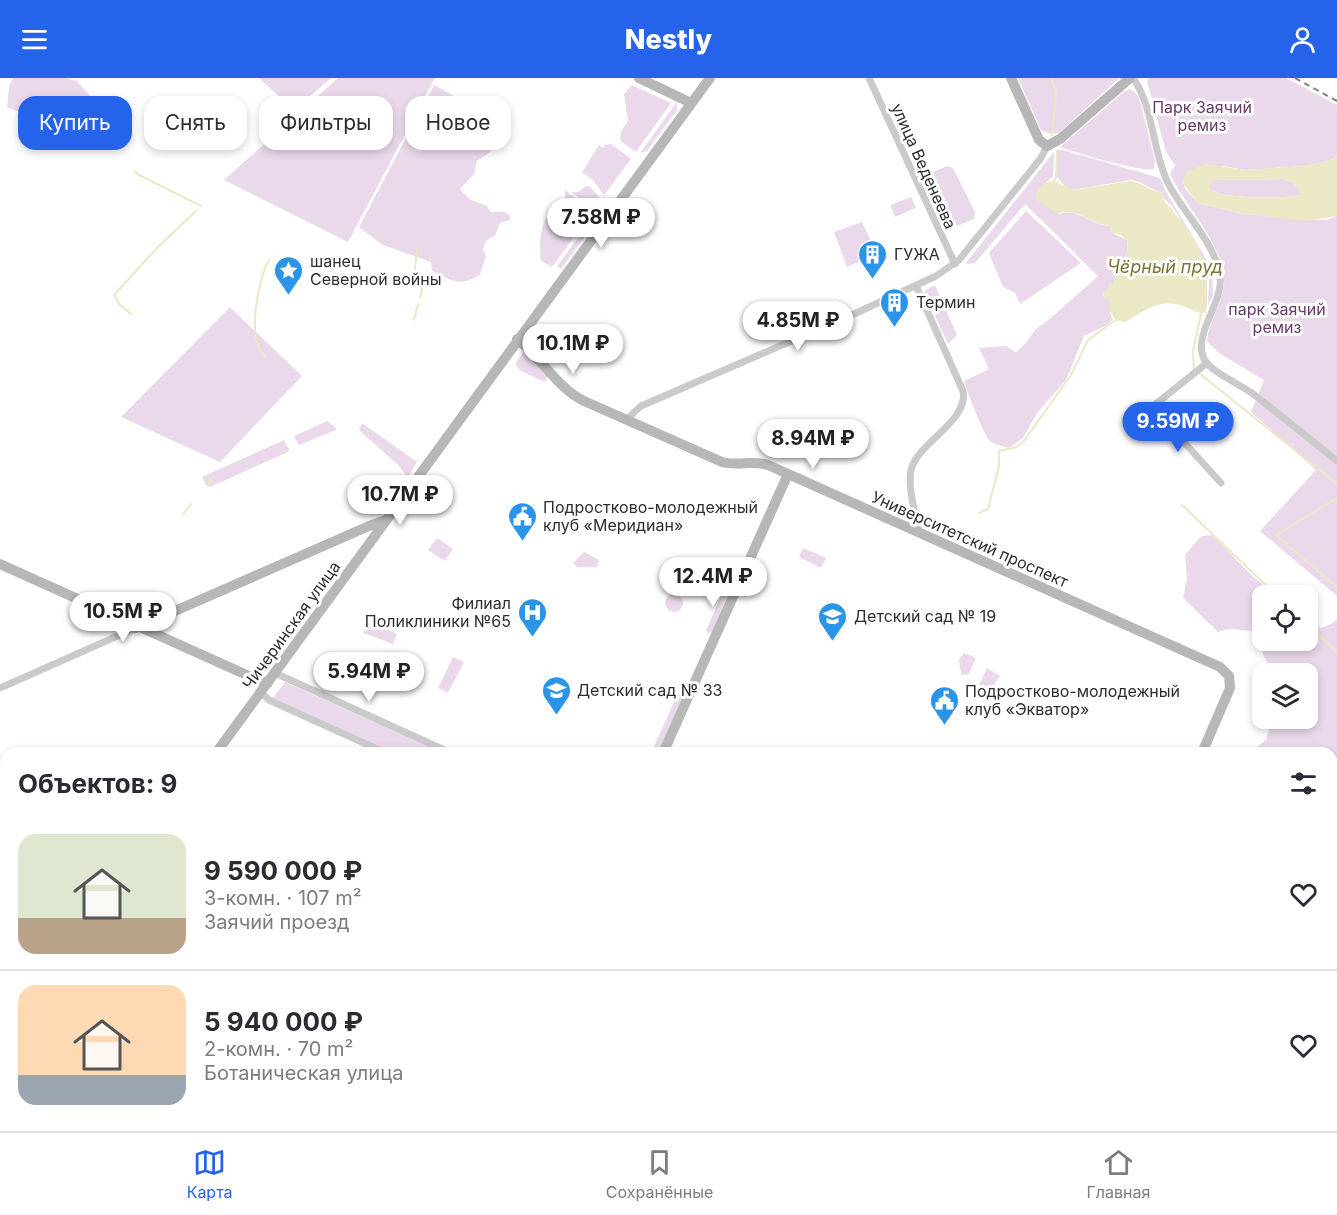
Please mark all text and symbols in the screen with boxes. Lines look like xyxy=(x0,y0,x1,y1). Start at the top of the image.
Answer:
icon: menu xyxy=(18,23,51,56)
text: Nestly xyxy=(625,23,712,56)
icon: person xyxy=(1286,23,1319,56)
chip: Купить xyxy=(18,96,132,150)
chip: Снять xyxy=(144,96,247,150)
chip: Фильтры xyxy=(259,96,393,150)
chip: Новое xyxy=(405,96,511,150)
park label: Парк Заячий ремиз xyxy=(1152,97,1252,135)
street label: улица Веденеева xyxy=(887,100,961,232)
pin: 7.58M ₽ xyxy=(546,198,656,249)
text: 7.58M ₽ xyxy=(561,205,641,229)
building icon: ГУЖА xyxy=(857,238,889,280)
place label: ГУЖА xyxy=(894,244,940,264)
place label: шанец Северной войны xyxy=(310,251,442,289)
place icon: шанец Северной войны xyxy=(273,254,305,296)
water label: Чёрный пруд xyxy=(1107,256,1223,277)
building icon: Термин xyxy=(879,286,911,328)
place label: Термин xyxy=(916,292,975,312)
park label: парк Заячий ремиз xyxy=(1228,299,1326,337)
pin: 4.85M ₽ xyxy=(743,301,853,352)
text: 4.85M ₽ xyxy=(757,308,839,332)
pin: 10.1M ₽ xyxy=(518,324,628,375)
text: 10.1M ₽ xyxy=(536,331,610,355)
pin: 9.59M ₽ xyxy=(1123,402,1233,453)
text: 9.59M ₽ xyxy=(1137,409,1219,433)
pin: 8.94M ₽ xyxy=(758,419,868,470)
text: 8.94M ₽ xyxy=(771,426,855,450)
pin: 10.7M ₽ xyxy=(345,475,455,526)
text: 10.7M ₽ xyxy=(361,482,439,506)
street label: Университетский проспект xyxy=(869,487,1072,592)
place label: Подростково-молодежный клуб «Меридиан» xyxy=(543,497,758,535)
public building icon: Подростково-молодежный клуб «Меридиан» xyxy=(506,500,538,542)
street label: Чичеринская улица xyxy=(238,557,344,693)
pin: 12.4M ₽ xyxy=(658,557,768,608)
text: 12.4M ₽ xyxy=(673,564,753,588)
map controls xyxy=(1252,585,1318,729)
button: locate xyxy=(1252,585,1318,651)
pin: 10.5M ₽ xyxy=(68,592,178,643)
place label: Филиал Поликлиники №65 xyxy=(365,593,511,631)
hospital icon: Филиал Поликлиники №65 xyxy=(516,596,548,638)
text: 10.5M ₽ xyxy=(83,599,163,623)
school or university icon: Детский сад № 19 xyxy=(817,600,849,642)
place label: Детский сад № 19 xyxy=(854,606,996,626)
pin: 5.94M ₽ xyxy=(314,652,424,703)
text: 5.94M ₽ xyxy=(327,659,411,683)
button: layers xyxy=(1252,663,1318,729)
school or university icon: Детский сад № 33 xyxy=(540,674,572,716)
place label: Детский сад № 33 xyxy=(577,680,722,700)
place label: Подростково-молодежный клуб «Экватор» xyxy=(965,681,1180,719)
public building icon: Подростково-молодежный клуб «Экватор» xyxy=(928,684,960,726)
icon: filters xyxy=(1287,767,1320,800)
text: Объектов: 9 xyxy=(18,768,177,799)
text: 9 590 000 ₽ xyxy=(204,855,362,886)
icon: home xyxy=(66,858,138,930)
icon: heart xyxy=(1287,878,1320,911)
text: 3-комн. · 107 m² xyxy=(204,886,362,910)
text: Заячий проезд xyxy=(204,910,350,934)
text: 5 940 000 ₽ xyxy=(204,1006,363,1037)
icon: home xyxy=(66,1009,138,1081)
icon: heart xyxy=(1287,1029,1320,1062)
text: 2-комн. · 70 m² xyxy=(204,1037,353,1061)
text: Ботаническая улица xyxy=(204,1061,403,1085)
tab: Карта xyxy=(187,1146,233,1202)
tab: Сохранённые xyxy=(606,1146,713,1202)
tab: Главная xyxy=(1087,1146,1150,1202)

